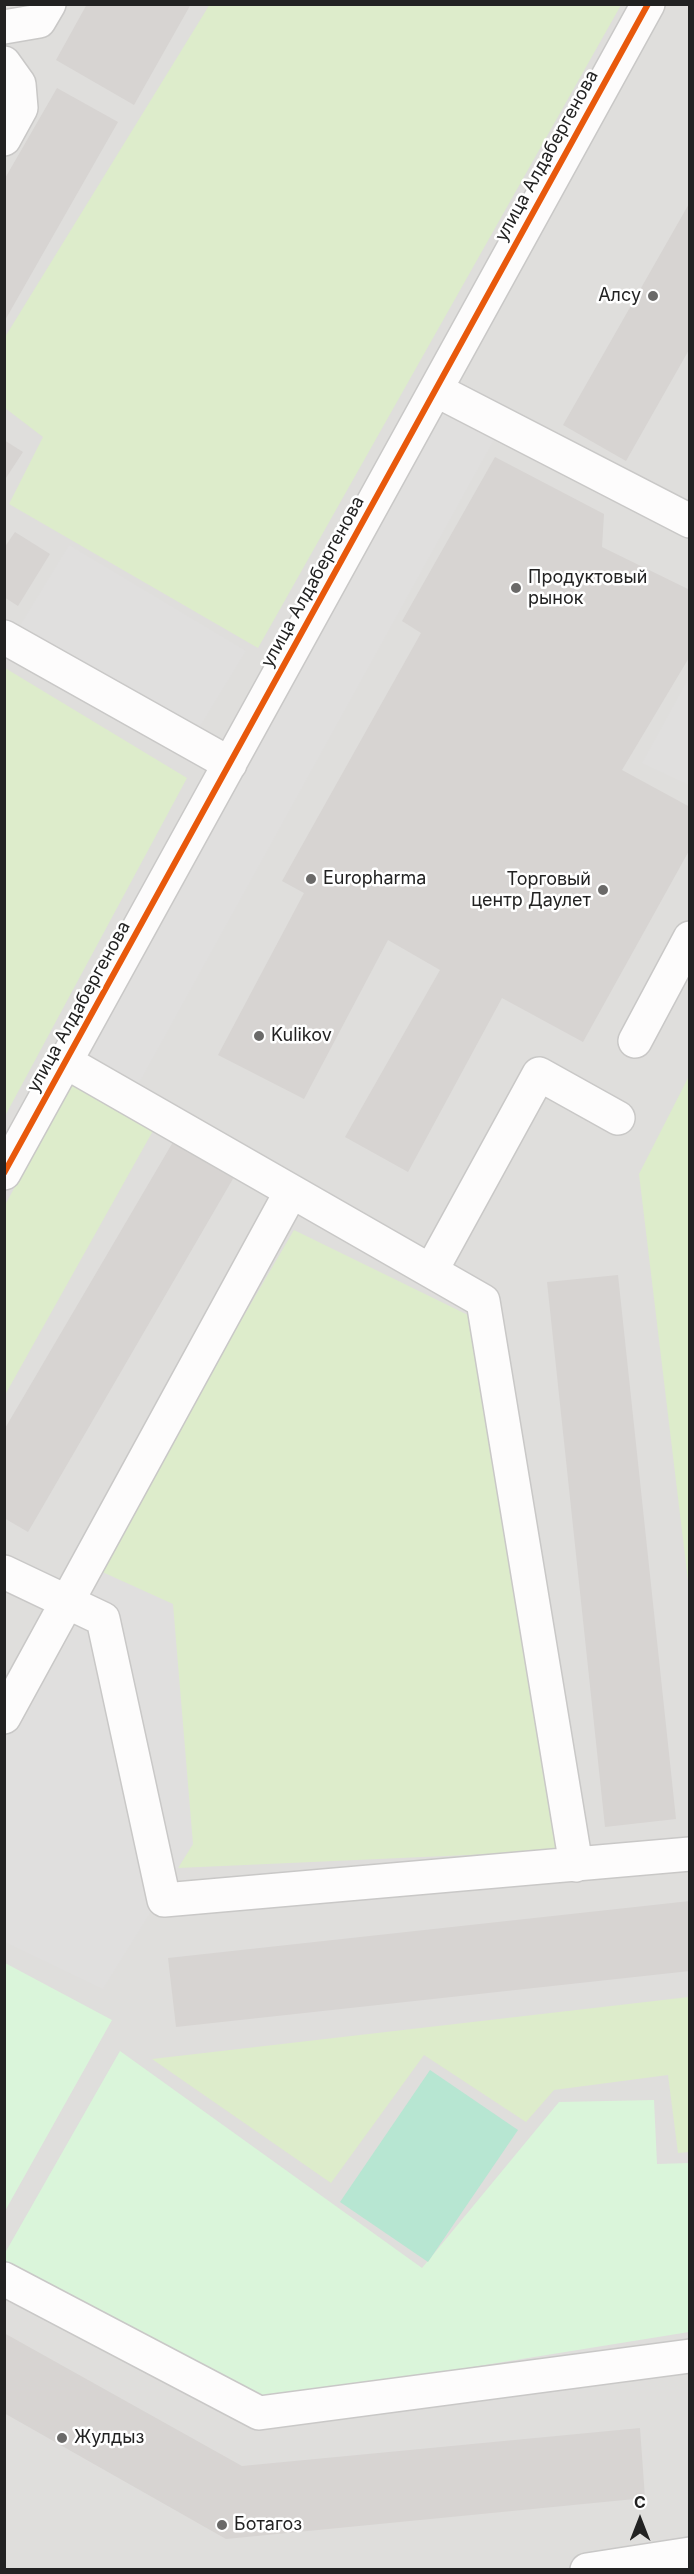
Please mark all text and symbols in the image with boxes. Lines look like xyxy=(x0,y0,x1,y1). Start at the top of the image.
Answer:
street label: улица Алдабергенова xyxy=(491,67,603,245)
place label: Алсу xyxy=(598,285,641,307)
marker: Алсу xyxy=(646,289,660,303)
street label: улица Алдабергенова xyxy=(257,493,369,671)
place label: Продуктовый рынок xyxy=(528,567,647,610)
marker: Продуктовый рынок xyxy=(509,581,523,595)
place label: Europharma xyxy=(323,868,426,890)
place label: Торговый центр Даулет xyxy=(471,869,591,912)
marker: Europharma xyxy=(304,872,318,886)
marker: Торговый центр Даулет xyxy=(596,883,610,897)
street label: улица Алдабергенова xyxy=(23,918,135,1096)
place label: Kulikov xyxy=(271,1025,332,1047)
marker: Kulikov xyxy=(252,1029,266,1043)
place label: Жулдыз xyxy=(74,2427,144,2449)
marker: Жулдыз xyxy=(55,2431,69,2445)
north arrow xyxy=(610,2490,670,2550)
text: С xyxy=(634,2492,646,2512)
place label: Ботагоз xyxy=(234,2514,302,2536)
marker: Ботагоз xyxy=(215,2518,229,2532)

